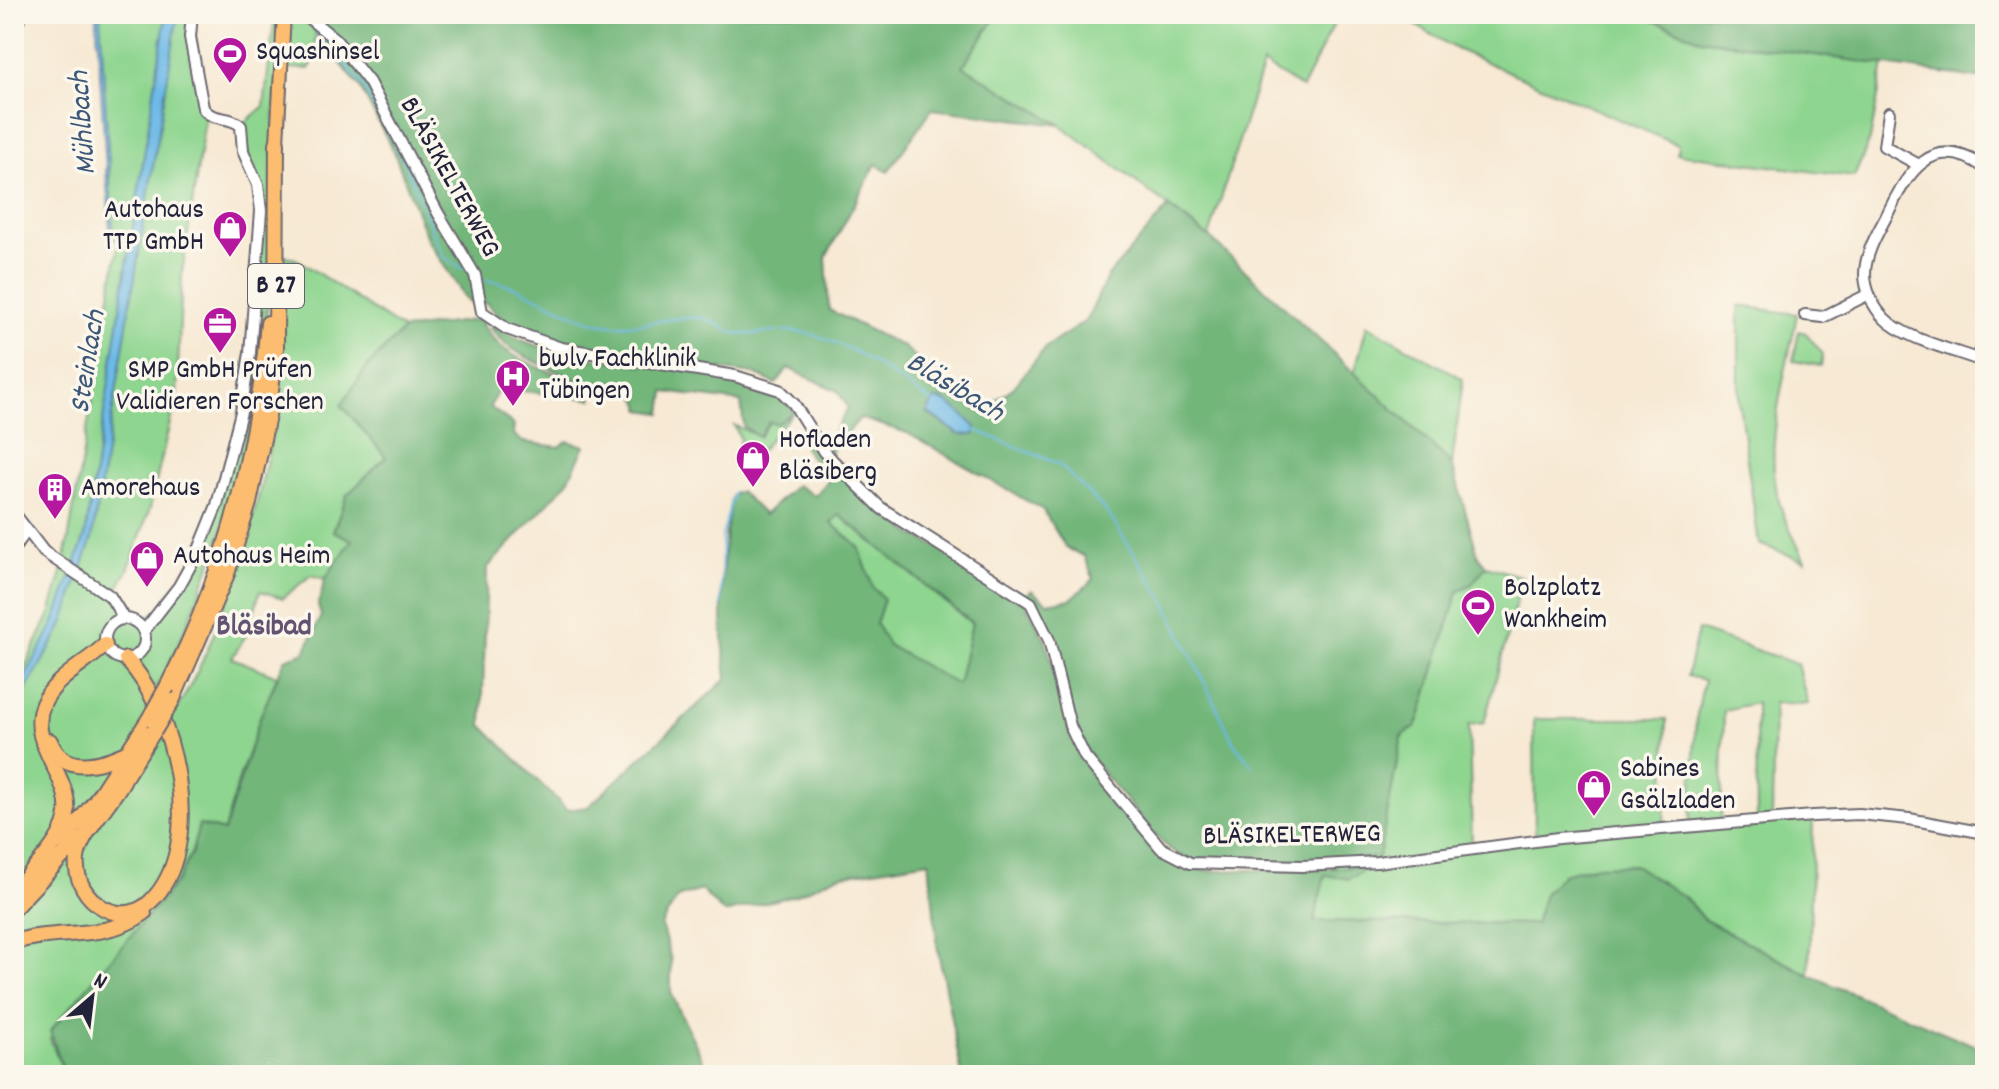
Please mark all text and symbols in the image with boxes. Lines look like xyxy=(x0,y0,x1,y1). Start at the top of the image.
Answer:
place label: Squashinsel xyxy=(256,34,380,74)
sports icon: Squashinsel xyxy=(211,35,249,85)
water label: Mühlbach xyxy=(60,68,110,176)
street label: BLÄSIKELTERWEG xyxy=(387,91,509,265)
place label: Autohaus TTP GmbH xyxy=(103,192,204,264)
shop icon: Autohaus TTP GmbH xyxy=(211,209,249,259)
road number: B 27 xyxy=(248,264,304,308)
office icon: SMP GmbH Prüfen Validieren Forschen xyxy=(201,305,239,355)
water label: Steinlach xyxy=(61,306,120,417)
place label: bwlv Fachklinik Tübingen xyxy=(539,341,696,413)
water label: Bläsibach xyxy=(897,343,1012,436)
place label: SMP GmbH Prüfen Validieren Forschen xyxy=(116,352,324,424)
hospital icon: bwlv Fachklinik Tübingen xyxy=(494,358,532,408)
place label: Hofladen Bläsiberg xyxy=(779,422,877,494)
shop icon: Hofladen Bläsiberg xyxy=(734,439,772,489)
place label: Amorehaus xyxy=(81,470,201,510)
building icon: Amorehaus xyxy=(36,471,74,521)
place label: Autohaus Heim xyxy=(173,538,330,578)
shop icon: Autohaus Heim xyxy=(128,539,166,589)
place label: Bolzplatz Wankheim xyxy=(1504,570,1607,642)
sports icon: Bolzplatz Wankheim xyxy=(1459,587,1497,637)
district label: Bläsibad xyxy=(216,607,312,650)
place label: Sabines Gsälzladen xyxy=(1620,751,1735,823)
shop icon: Sabines Gsälzladen xyxy=(1575,768,1613,818)
street label: BLÄSIKELTERWEG xyxy=(1203,815,1381,859)
north arrow xyxy=(52,957,132,1037)
text: N xyxy=(88,966,112,999)

